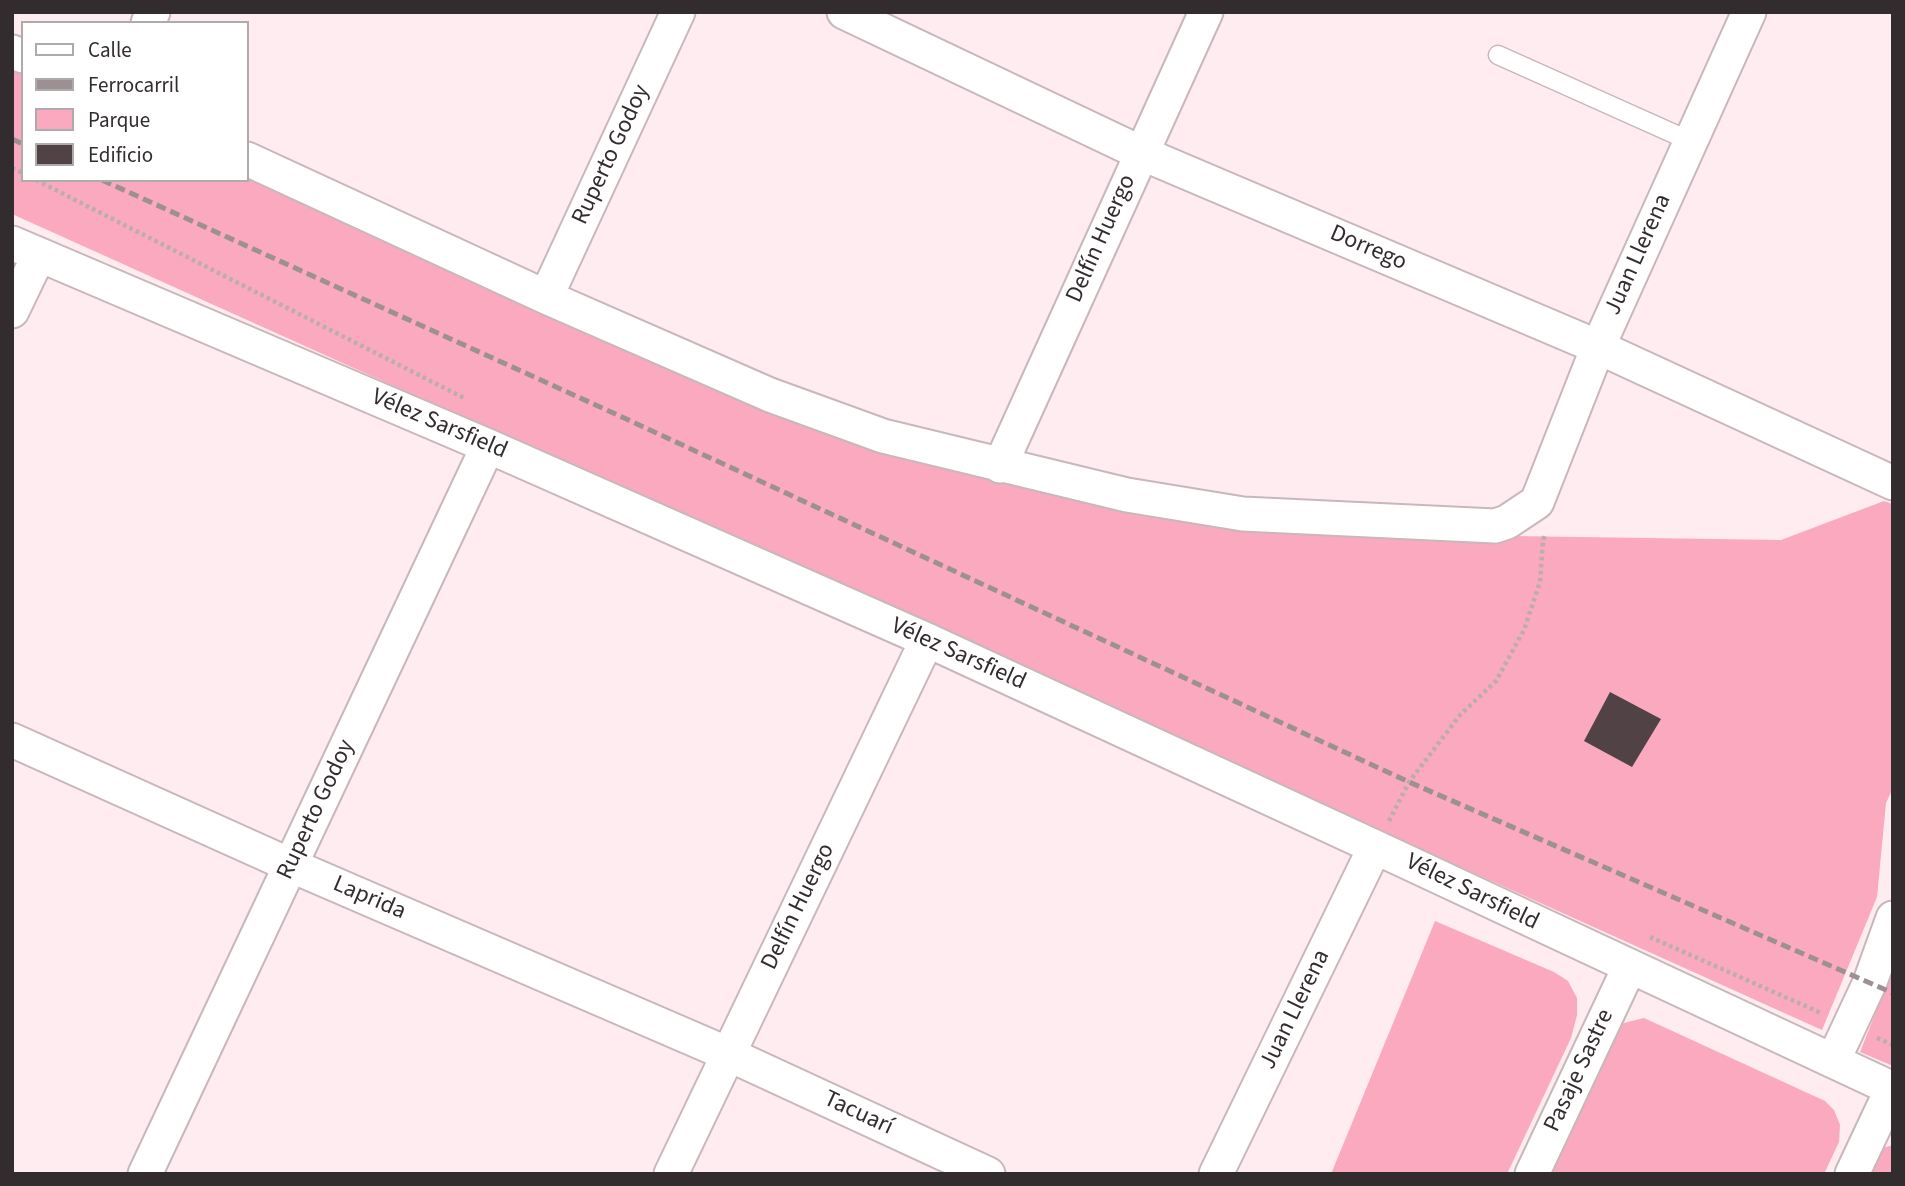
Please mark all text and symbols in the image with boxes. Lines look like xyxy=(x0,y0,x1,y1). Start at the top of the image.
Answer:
legend xyxy=(21,21,248,182)
text: Calle xyxy=(88,35,132,65)
text: Ferrocarril xyxy=(88,70,179,100)
street label: Ruperto Godoy xyxy=(567,80,657,230)
text: Parque xyxy=(88,105,150,135)
text: Edificio xyxy=(88,140,153,170)
street label: Delfín Huergo xyxy=(1061,171,1143,307)
street label: Juan Llerena xyxy=(1600,190,1678,320)
street label: Dorrego xyxy=(1325,220,1411,278)
street label: Vélez Sarsfield xyxy=(367,384,511,466)
street label: Vélez Sarsfield xyxy=(886,612,1030,698)
street label: Ruperto Godoy xyxy=(272,735,362,885)
street label: Delfín Huergo xyxy=(756,839,842,975)
street label: Vélez Sarsfield xyxy=(1401,848,1543,938)
street label: Laprida xyxy=(328,871,410,927)
street label: Juan Llerena xyxy=(1255,945,1337,1075)
street label: Pasaje Sastre xyxy=(1539,1005,1621,1137)
street label: Tacuarí xyxy=(819,1085,897,1143)

